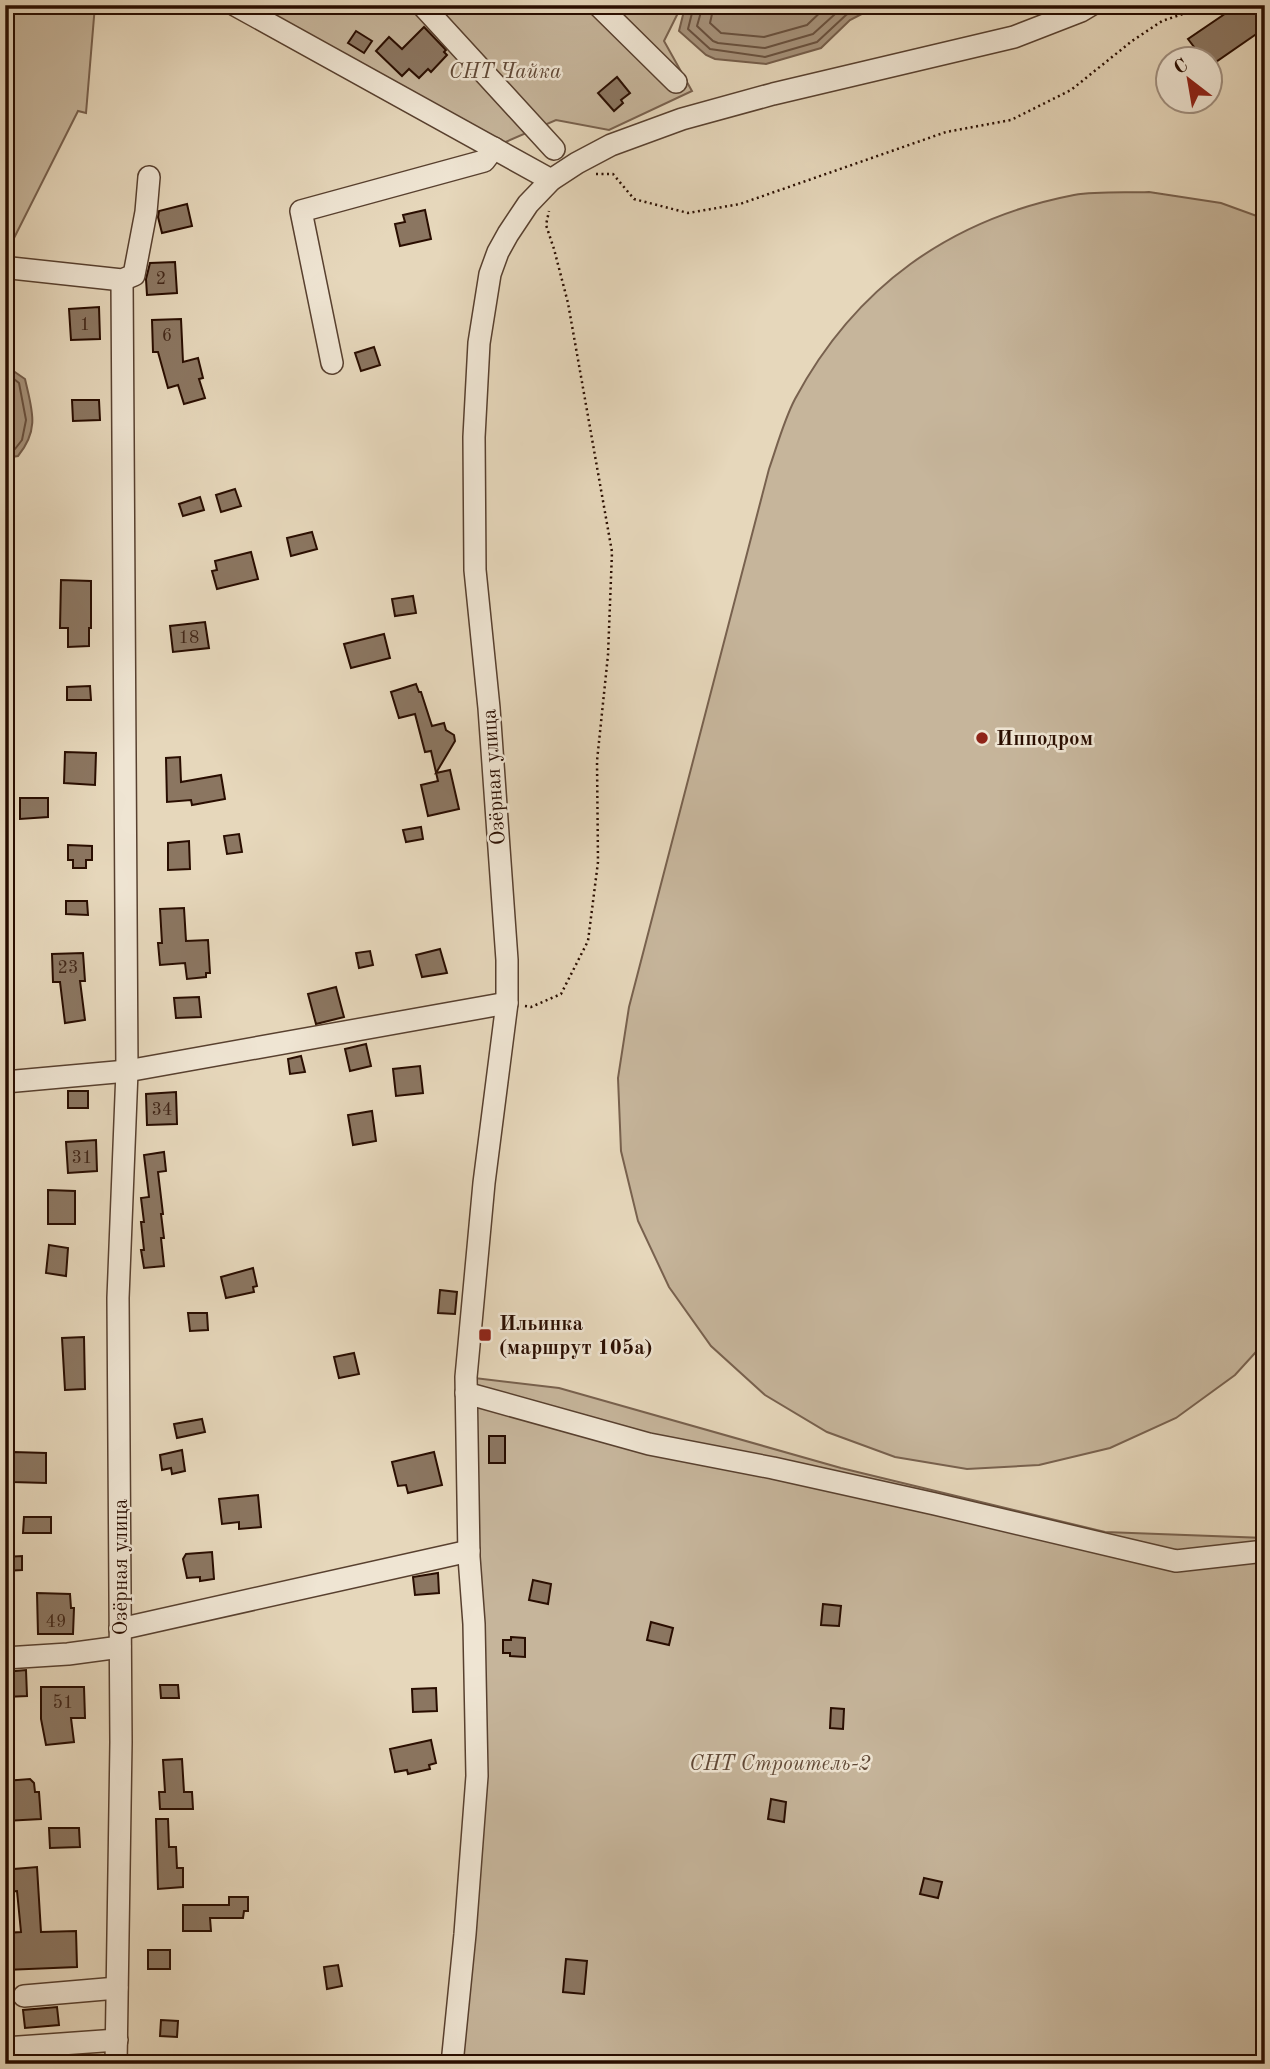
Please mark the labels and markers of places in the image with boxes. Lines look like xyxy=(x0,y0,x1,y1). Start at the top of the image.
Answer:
place label: Ипподром xyxy=(996,729,1093,750)
marker: Ипподром xyxy=(974,730,990,746)
place label: Ильинка (маршрут 105а) xyxy=(499,1314,653,1359)
marker: Ильинка (маршрут 105а) xyxy=(477,1327,493,1343)

